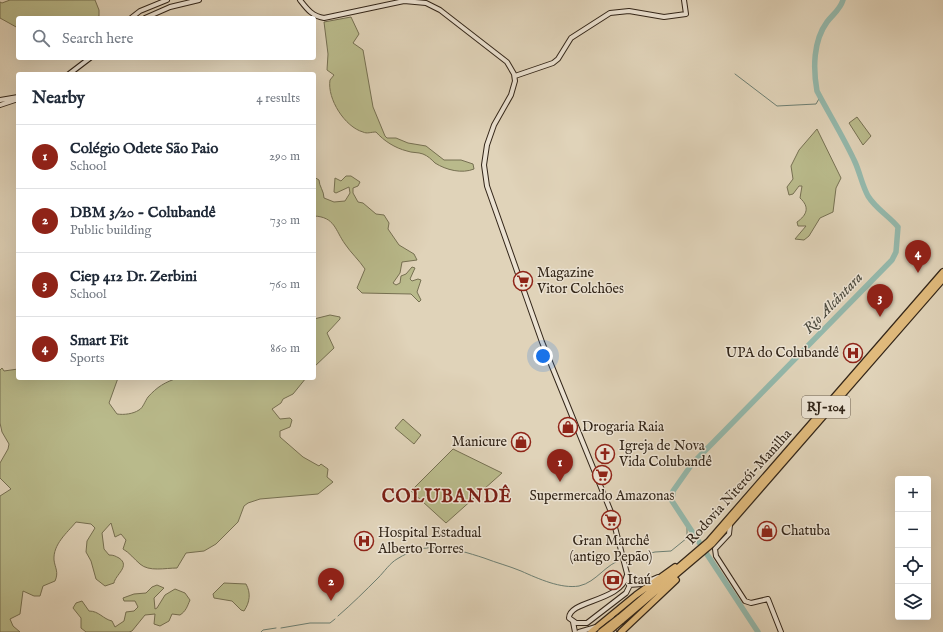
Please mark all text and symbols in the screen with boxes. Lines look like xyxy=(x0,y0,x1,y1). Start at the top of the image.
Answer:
search box xyxy=(16,16,316,60)
icon: search xyxy=(30,27,52,49)
text: Search here xyxy=(62,29,133,48)
text: Nearby xyxy=(32,88,85,109)
text: 4 results xyxy=(256,90,300,107)
text: Colégio Odete São Paio xyxy=(70,139,218,158)
text: 1 xyxy=(43,148,47,165)
text: 290 m xyxy=(269,148,300,165)
text: School xyxy=(70,158,107,175)
text: DBM 3/20 - Colubandê xyxy=(70,203,216,222)
text: 2 xyxy=(42,212,48,229)
text: 730 m xyxy=(270,212,300,229)
text: Public building xyxy=(70,222,152,239)
pin: 4 xyxy=(905,240,931,273)
place label: Magazine Vitor Colchões xyxy=(536,264,624,298)
text: Ciep 412 Dr. Zerbini xyxy=(70,267,197,286)
water label: Rio Alcântara xyxy=(799,268,867,338)
supermarket icon: Magazine Vitor Colchões xyxy=(512,270,534,292)
text: 3 xyxy=(43,276,47,293)
text: 760 m xyxy=(269,276,300,293)
pin: 3 xyxy=(867,284,893,317)
text: School xyxy=(70,286,107,303)
text: Smart Fit xyxy=(70,331,128,350)
text: 4 xyxy=(42,340,48,357)
text: 860 m xyxy=(270,340,300,357)
hospital icon: UPA do Colubandê xyxy=(842,342,864,364)
place label: UPA do Colubandê xyxy=(725,344,840,362)
your location xyxy=(533,346,553,366)
text: Sports xyxy=(70,350,105,367)
road number: RJ-104 xyxy=(802,396,850,418)
shop icon: Drogaria Raia xyxy=(557,416,579,438)
place label: Drogaria Raia xyxy=(582,418,665,436)
street label: Rodovia Niterói-Manilha xyxy=(682,425,796,549)
shop icon: Manicure xyxy=(510,431,532,453)
place label: Manicure xyxy=(452,433,508,451)
place label: Igreja de Nova Vida Colubandê xyxy=(618,437,712,471)
church icon: Igreja de Nova Vida Colubandê xyxy=(594,443,616,465)
pin: 1 xyxy=(547,449,573,482)
supermarket icon: Supermercado Amazonas xyxy=(591,464,613,486)
map controls xyxy=(895,476,931,620)
button: + xyxy=(895,476,931,512)
district label: COLUBANDÊ xyxy=(382,484,512,509)
place label: Supermercado Amazonas xyxy=(530,487,674,505)
supermarket icon: Gran Marchê (antigo Pepão) xyxy=(600,509,622,531)
button: − xyxy=(895,512,931,548)
shop icon: Chatuba xyxy=(756,520,778,542)
place label: Chatuba xyxy=(781,522,831,540)
place label: Hospital Estadual Alberto Torres xyxy=(377,524,482,558)
hospital icon: Hospital Estadual Alberto Torres xyxy=(353,530,375,552)
place label: Gran Marchê (antigo Pepão) xyxy=(570,532,652,566)
button: locate xyxy=(895,548,931,584)
pin: 2 xyxy=(318,568,344,601)
bank icon: Itaú xyxy=(602,569,624,591)
place label: Itaú xyxy=(627,571,651,589)
button: layers xyxy=(895,584,931,620)

